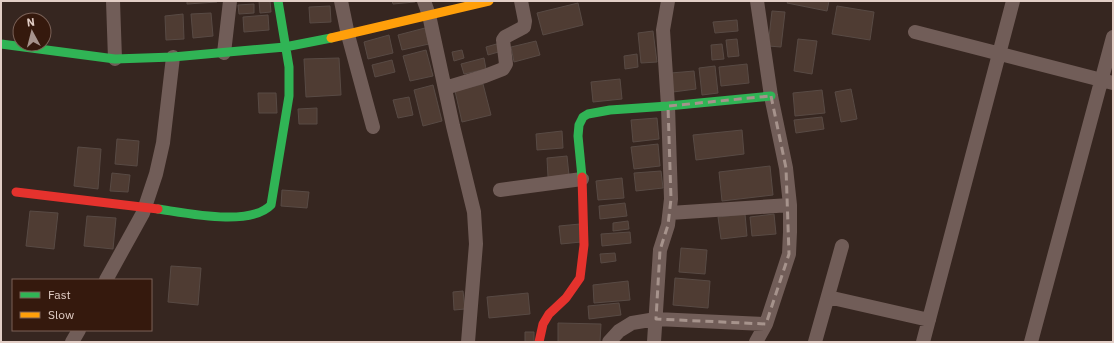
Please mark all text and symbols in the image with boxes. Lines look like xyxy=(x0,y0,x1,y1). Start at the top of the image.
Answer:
north arrow xyxy=(12,12,52,52)
text: N xyxy=(26,15,36,30)
legend xyxy=(12,279,152,331)
text: Fast xyxy=(48,287,71,302)
text: Slow xyxy=(48,307,74,322)

